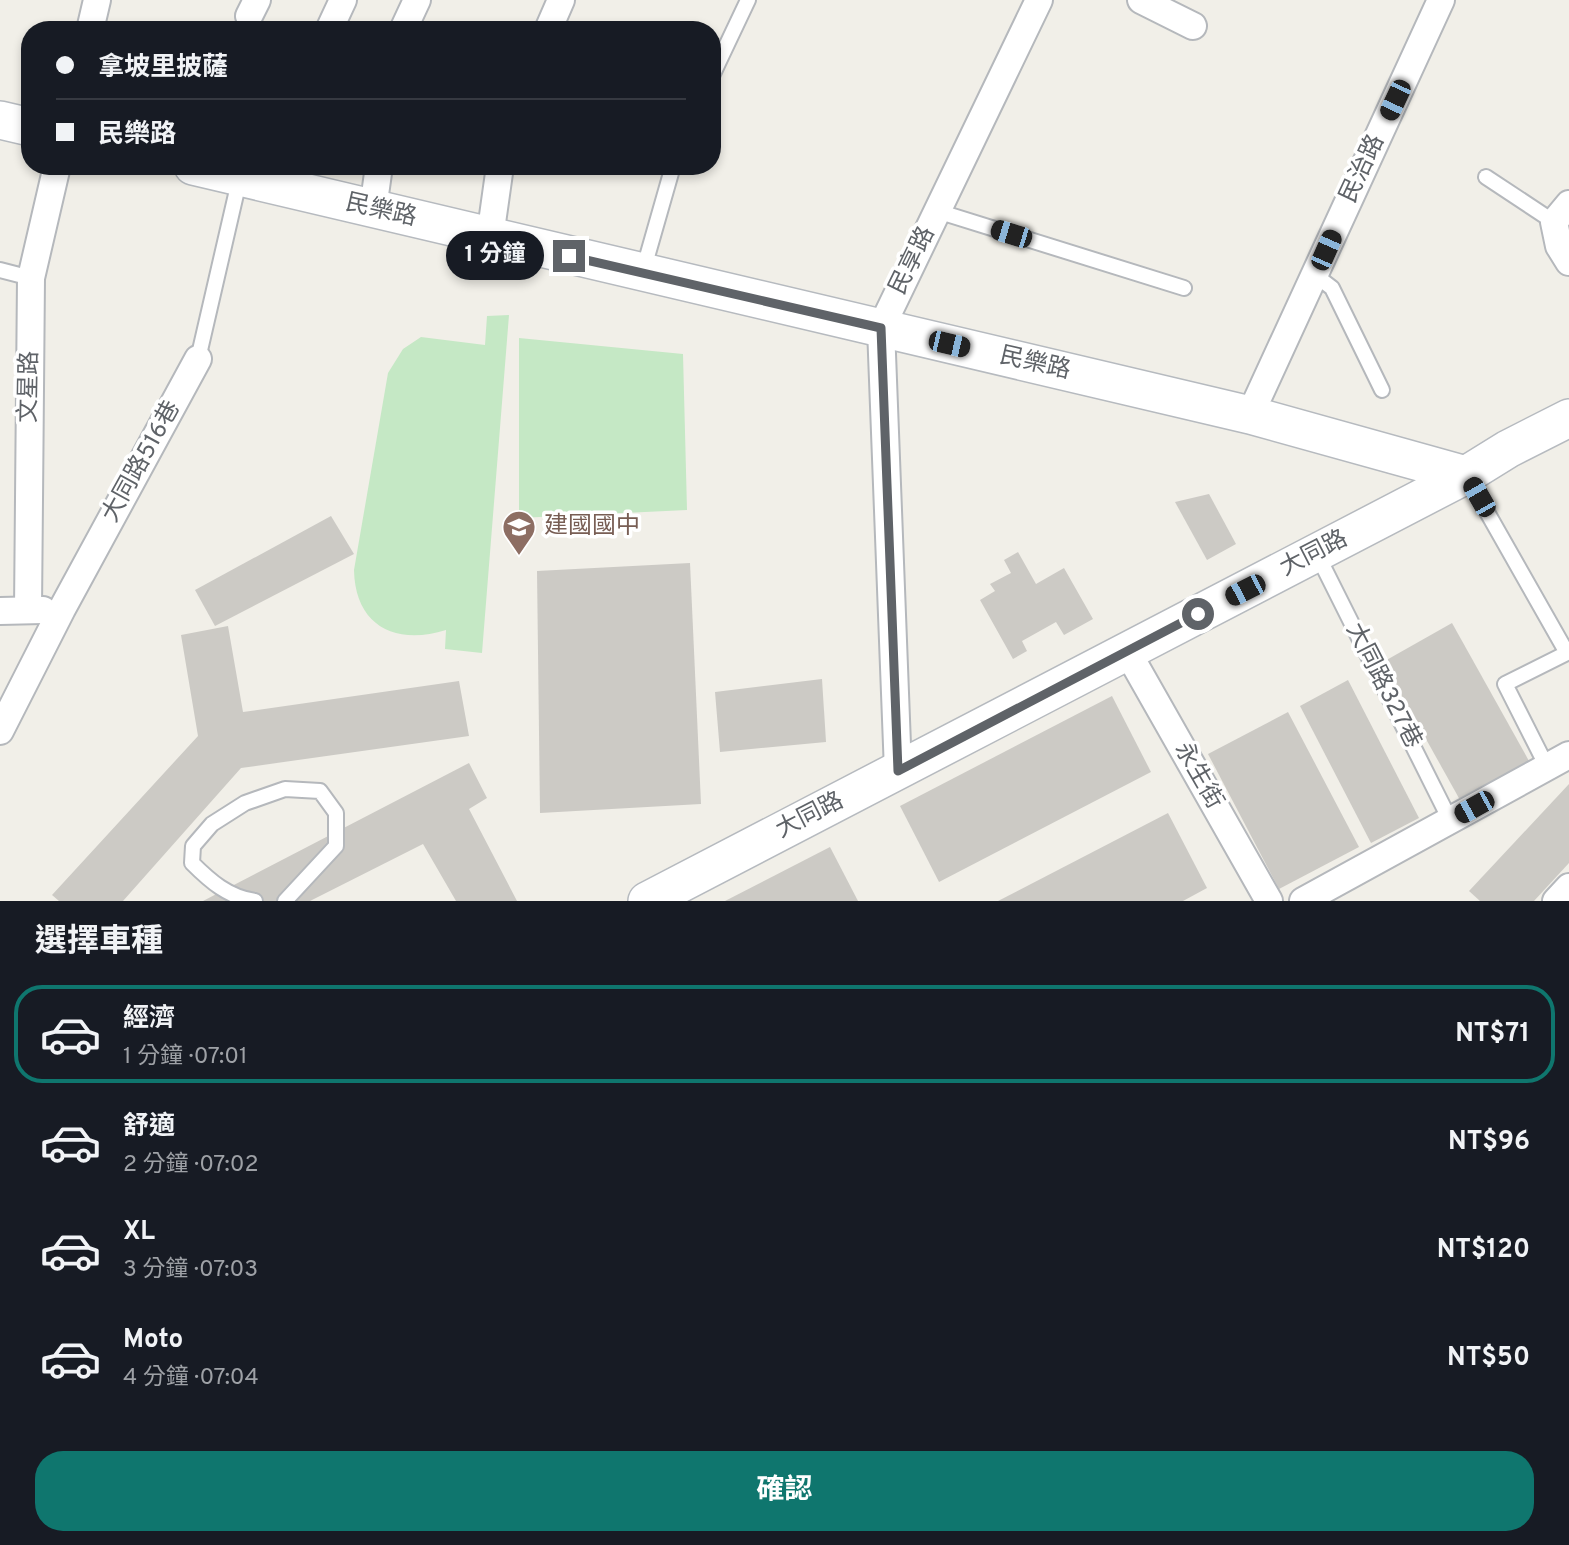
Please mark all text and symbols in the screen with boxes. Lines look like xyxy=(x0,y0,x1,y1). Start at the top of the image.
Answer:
text: 拿坡里披薩 xyxy=(98,52,228,85)
car xyxy=(1377,77,1414,123)
text: 民樂路 xyxy=(98,119,176,152)
street label: 民治路 xyxy=(1334,130,1392,208)
street label: 民樂路 xyxy=(343,188,419,234)
car xyxy=(988,218,1035,250)
street label: 民享路 xyxy=(884,222,942,300)
car xyxy=(1308,227,1345,273)
callout: 1 分鐘 xyxy=(447,232,544,280)
route end xyxy=(553,240,585,272)
text: 1 分鐘 xyxy=(465,241,525,270)
car xyxy=(927,329,972,359)
street label: 民樂路 xyxy=(997,341,1073,387)
street label: 文星路 xyxy=(14,351,46,423)
street label: 大同路516巷 xyxy=(96,396,188,528)
car xyxy=(1460,474,1499,520)
school or university icon: 建國國中 xyxy=(500,508,538,557)
place label: 建國國中 xyxy=(544,512,640,542)
street label: 大同路 xyxy=(1275,524,1353,584)
car xyxy=(1222,571,1269,609)
route start xyxy=(1182,598,1214,630)
street label: 大同路327巷 xyxy=(1339,618,1427,754)
street label: 永生街 xyxy=(1167,737,1229,815)
street label: 大同路 xyxy=(771,786,849,846)
car xyxy=(1451,788,1498,826)
text: 選擇車種 xyxy=(35,923,163,963)
icon: car xyxy=(39,1003,102,1066)
text: 經濟 xyxy=(123,1003,175,1036)
text: NT$71 xyxy=(1455,1018,1530,1051)
text: 1 分鐘 · 07:01 xyxy=(123,1043,247,1072)
icon: car xyxy=(39,1111,102,1174)
text: 舒適 xyxy=(123,1111,175,1144)
text: NT$96 xyxy=(1448,1126,1530,1159)
text: 2 分鐘 · 07:02 xyxy=(123,1151,258,1180)
text: XL xyxy=(123,1216,155,1249)
icon: car xyxy=(39,1219,102,1282)
text: NT$120 xyxy=(1437,1234,1530,1267)
text: 3 分鐘 · 07:03 xyxy=(123,1256,258,1285)
text: Moto xyxy=(123,1324,183,1357)
icon: car xyxy=(39,1327,102,1390)
text: NT$50 xyxy=(1447,1342,1530,1375)
text: 4 分鐘 · 07:04 xyxy=(123,1364,259,1393)
button: 確認 xyxy=(35,1451,1534,1531)

